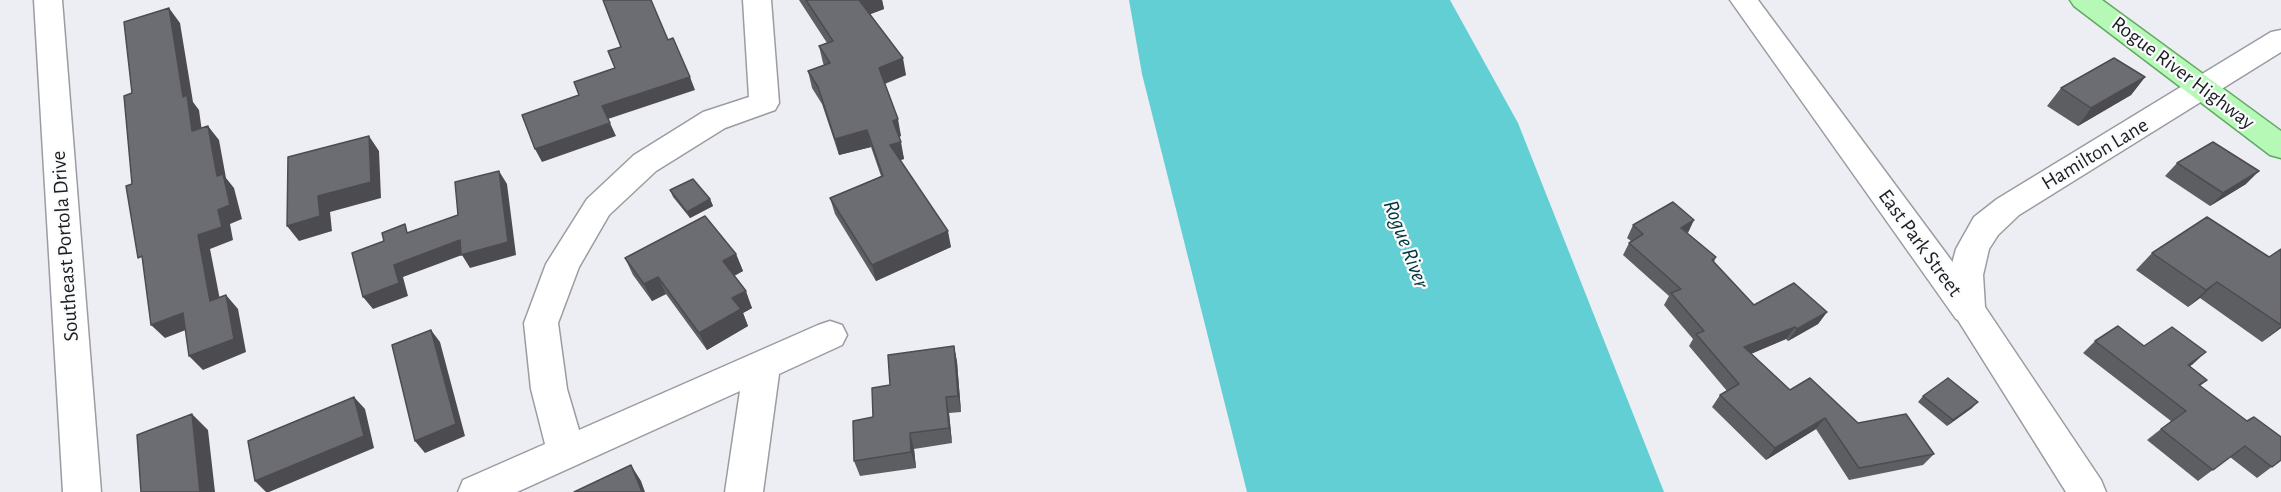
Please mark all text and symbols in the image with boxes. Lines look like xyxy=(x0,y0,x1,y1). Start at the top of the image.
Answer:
street label: Rogue River Highway xyxy=(2106,11,2260,135)
street label: Hamilton Lane xyxy=(2037,112,2153,196)
street label: Southeast Portola Drive xyxy=(46,150,84,342)
street label: East Park Street xyxy=(1873,184,1967,302)
water label: Rogue River xyxy=(1377,196,1435,292)

